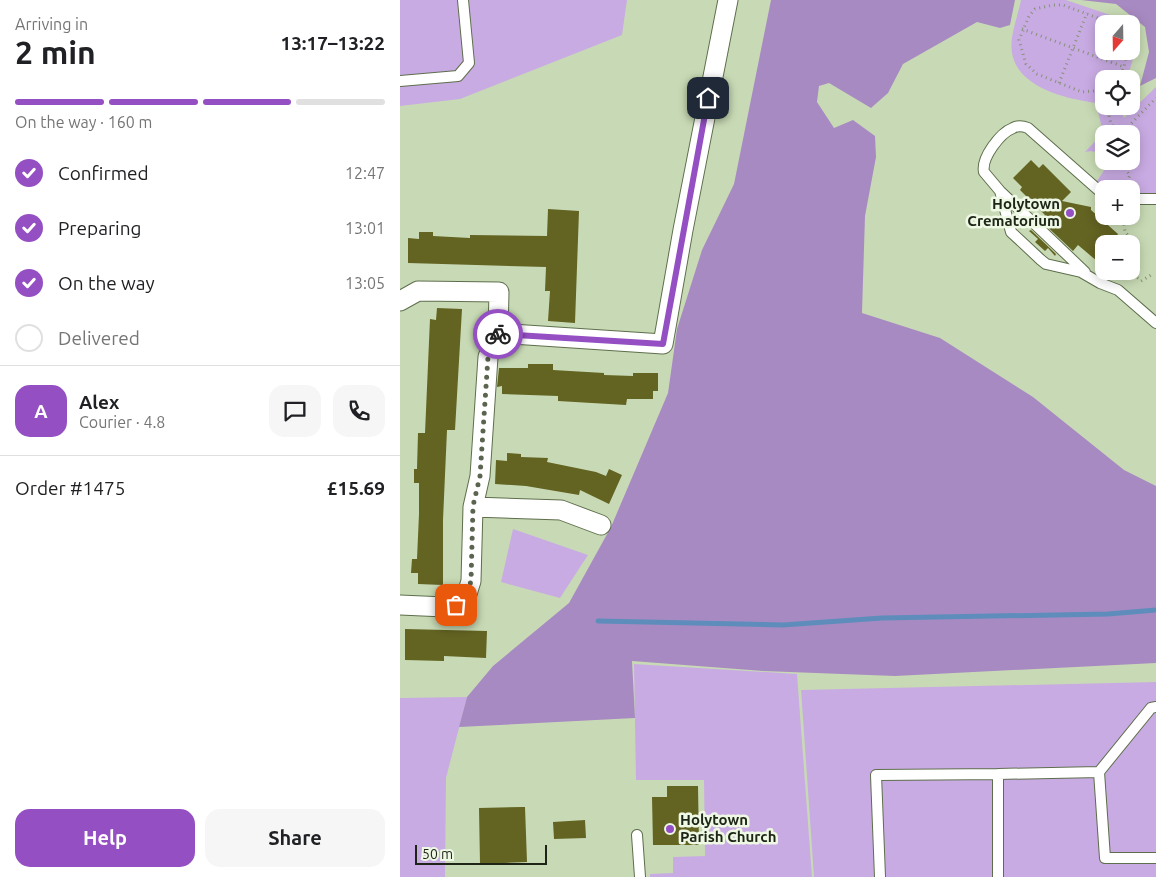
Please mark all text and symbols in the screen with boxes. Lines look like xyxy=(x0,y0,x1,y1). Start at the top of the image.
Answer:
text: Arriving in xyxy=(15,15,88,33)
north arrow xyxy=(1095,15,1140,60)
map controls xyxy=(1095,15,1140,280)
text: 13:17–13:22 xyxy=(280,32,385,54)
text: 2 min xyxy=(15,34,96,70)
button: locate xyxy=(1095,70,1140,115)
pin xyxy=(687,77,729,119)
icon: home xyxy=(694,84,722,112)
text: On the way · 160 m xyxy=(15,113,152,131)
button: layers xyxy=(1095,125,1140,170)
icon: check xyxy=(15,159,43,187)
text: Confirmed xyxy=(58,162,149,184)
text: 12:47 xyxy=(345,164,385,182)
button: + xyxy=(1095,180,1140,225)
place label: Holytown Crematorium xyxy=(967,195,1060,229)
marker: Holytown Crematorium xyxy=(1064,207,1076,219)
icon: check xyxy=(15,214,43,242)
text: Preparing xyxy=(58,217,142,239)
text: 13:01 xyxy=(345,219,385,237)
button: − xyxy=(1095,235,1140,280)
icon: check xyxy=(15,269,43,297)
text: On the way xyxy=(58,272,155,294)
text: 13:05 xyxy=(345,274,385,292)
courier xyxy=(473,309,523,359)
icon: bike xyxy=(484,320,512,348)
text: Delivered xyxy=(58,327,140,349)
button: chat xyxy=(269,385,321,437)
button: phone xyxy=(333,385,385,437)
text: Alex xyxy=(79,391,119,413)
text: A xyxy=(34,400,48,422)
text: Courier · 4.8 xyxy=(79,413,165,431)
text: Order #1475 xyxy=(15,477,125,499)
text: £15.69 xyxy=(327,477,385,499)
pin xyxy=(435,584,477,626)
icon: bag xyxy=(442,591,470,619)
button: Help xyxy=(15,809,195,867)
button: Share xyxy=(205,809,385,867)
place label: Holytown Parish Church xyxy=(680,811,776,845)
marker: Holytown Parish Church xyxy=(664,823,676,835)
scale bar xyxy=(415,842,548,865)
text: 50 m xyxy=(422,846,453,862)

